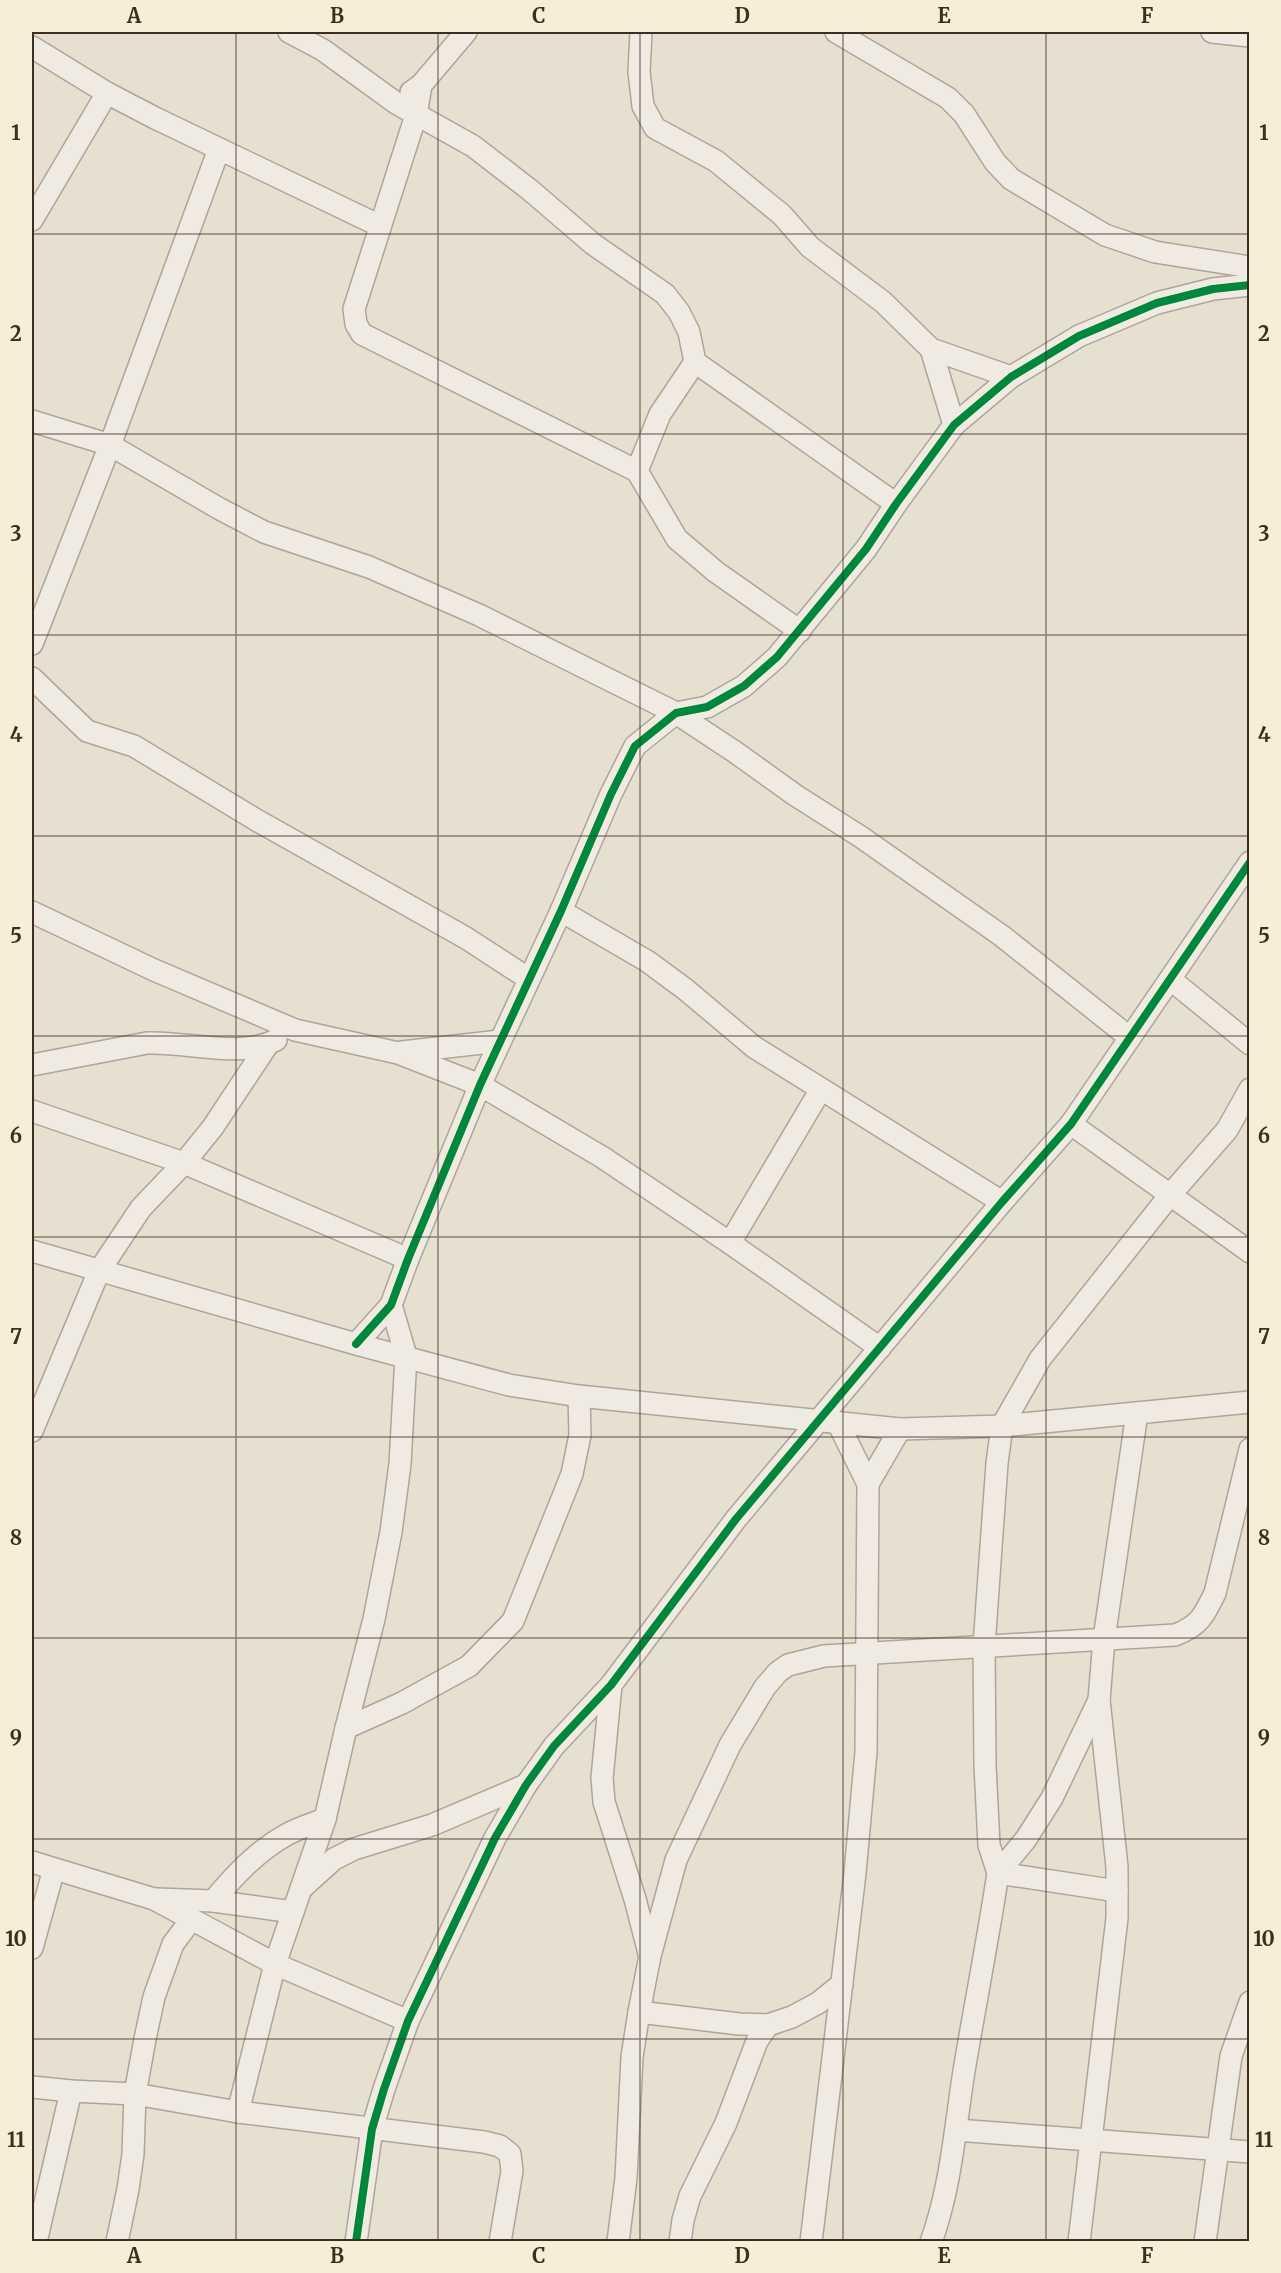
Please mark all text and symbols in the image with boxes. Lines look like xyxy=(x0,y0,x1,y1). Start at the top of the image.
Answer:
text: A xyxy=(126,3,142,28)
text: B xyxy=(330,3,344,28)
text: C xyxy=(532,3,546,28)
text: D xyxy=(734,3,750,28)
text: E xyxy=(937,3,951,28)
text: F xyxy=(1141,3,1154,28)
text: 1 xyxy=(11,120,21,145)
text: 1 xyxy=(1259,120,1269,145)
text: 2 xyxy=(10,321,22,346)
text: 2 xyxy=(1258,321,1270,346)
text: 3 xyxy=(10,521,22,546)
text: 3 xyxy=(1258,521,1270,546)
text: 4 xyxy=(10,722,23,747)
text: 4 xyxy=(1258,722,1271,747)
text: 5 xyxy=(10,923,22,948)
text: 5 xyxy=(1258,923,1270,948)
text: 6 xyxy=(10,1123,22,1148)
text: 6 xyxy=(1258,1123,1270,1148)
text: 7 xyxy=(10,1324,22,1349)
text: 7 xyxy=(1258,1324,1270,1349)
text: 8 xyxy=(10,1525,22,1550)
text: 8 xyxy=(1258,1525,1270,1550)
text: 9 xyxy=(10,1725,22,1750)
text: 9 xyxy=(1258,1725,1270,1750)
text: 10 xyxy=(5,1926,27,1951)
text: 10 xyxy=(1253,1926,1275,1951)
text: 11 xyxy=(7,2127,25,2152)
text: 11 xyxy=(1255,2127,1273,2152)
text: A xyxy=(126,2243,142,2268)
text: B xyxy=(330,2243,344,2268)
text: C xyxy=(532,2243,546,2268)
text: D xyxy=(734,2243,750,2268)
text: E xyxy=(937,2243,951,2268)
text: F xyxy=(1141,2243,1154,2268)

